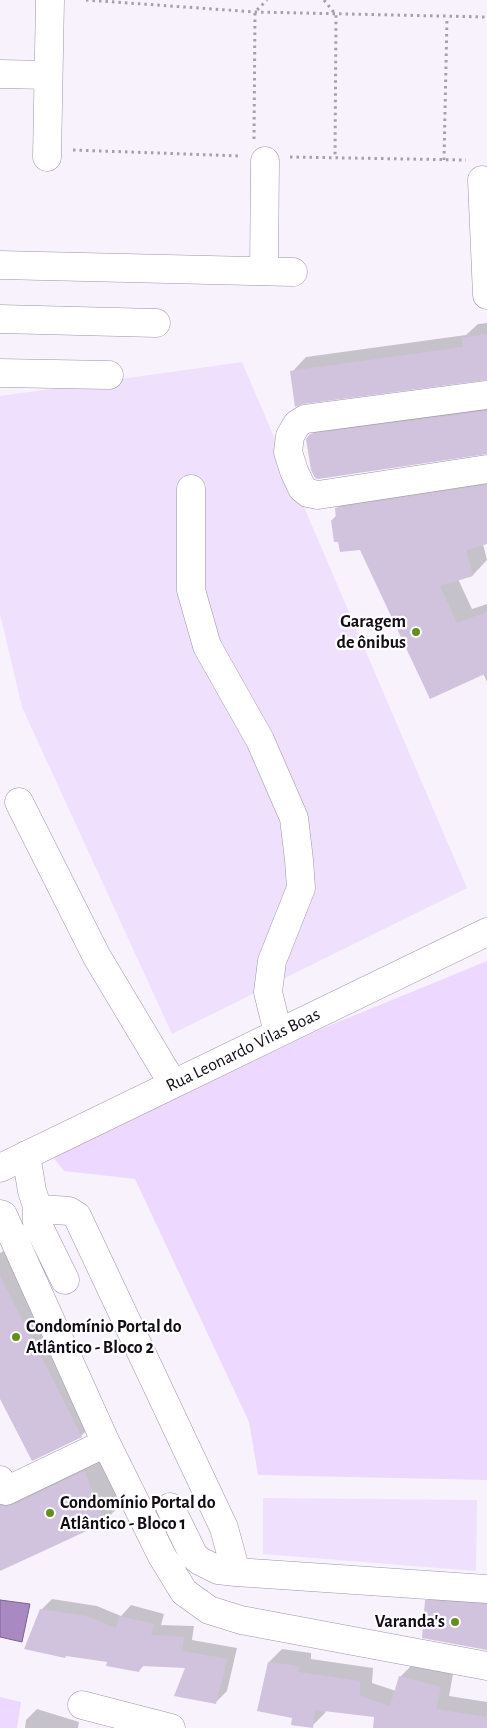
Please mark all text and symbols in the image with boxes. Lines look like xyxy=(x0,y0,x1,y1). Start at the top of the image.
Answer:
place label: Garagem de ônibus xyxy=(337,611,406,654)
marker: Garagem de ônibus xyxy=(410,626,422,638)
street label: Rua Leonardo Vilas Boas xyxy=(162,1003,324,1097)
place label: Condomínio Portal do Atlântico - Bloco 2 xyxy=(26,1316,182,1358)
marker: Condomínio Portal do Atlântico - Bloco 2 xyxy=(10,1331,22,1343)
place label: Condomínio Portal do Atlântico - Bloco 1 xyxy=(60,1492,216,1535)
marker: Condomínio Portal do Atlântico - Bloco 1 xyxy=(44,1507,56,1519)
place label: Varanda's xyxy=(375,1611,445,1633)
marker: Varanda's xyxy=(449,1616,461,1628)

